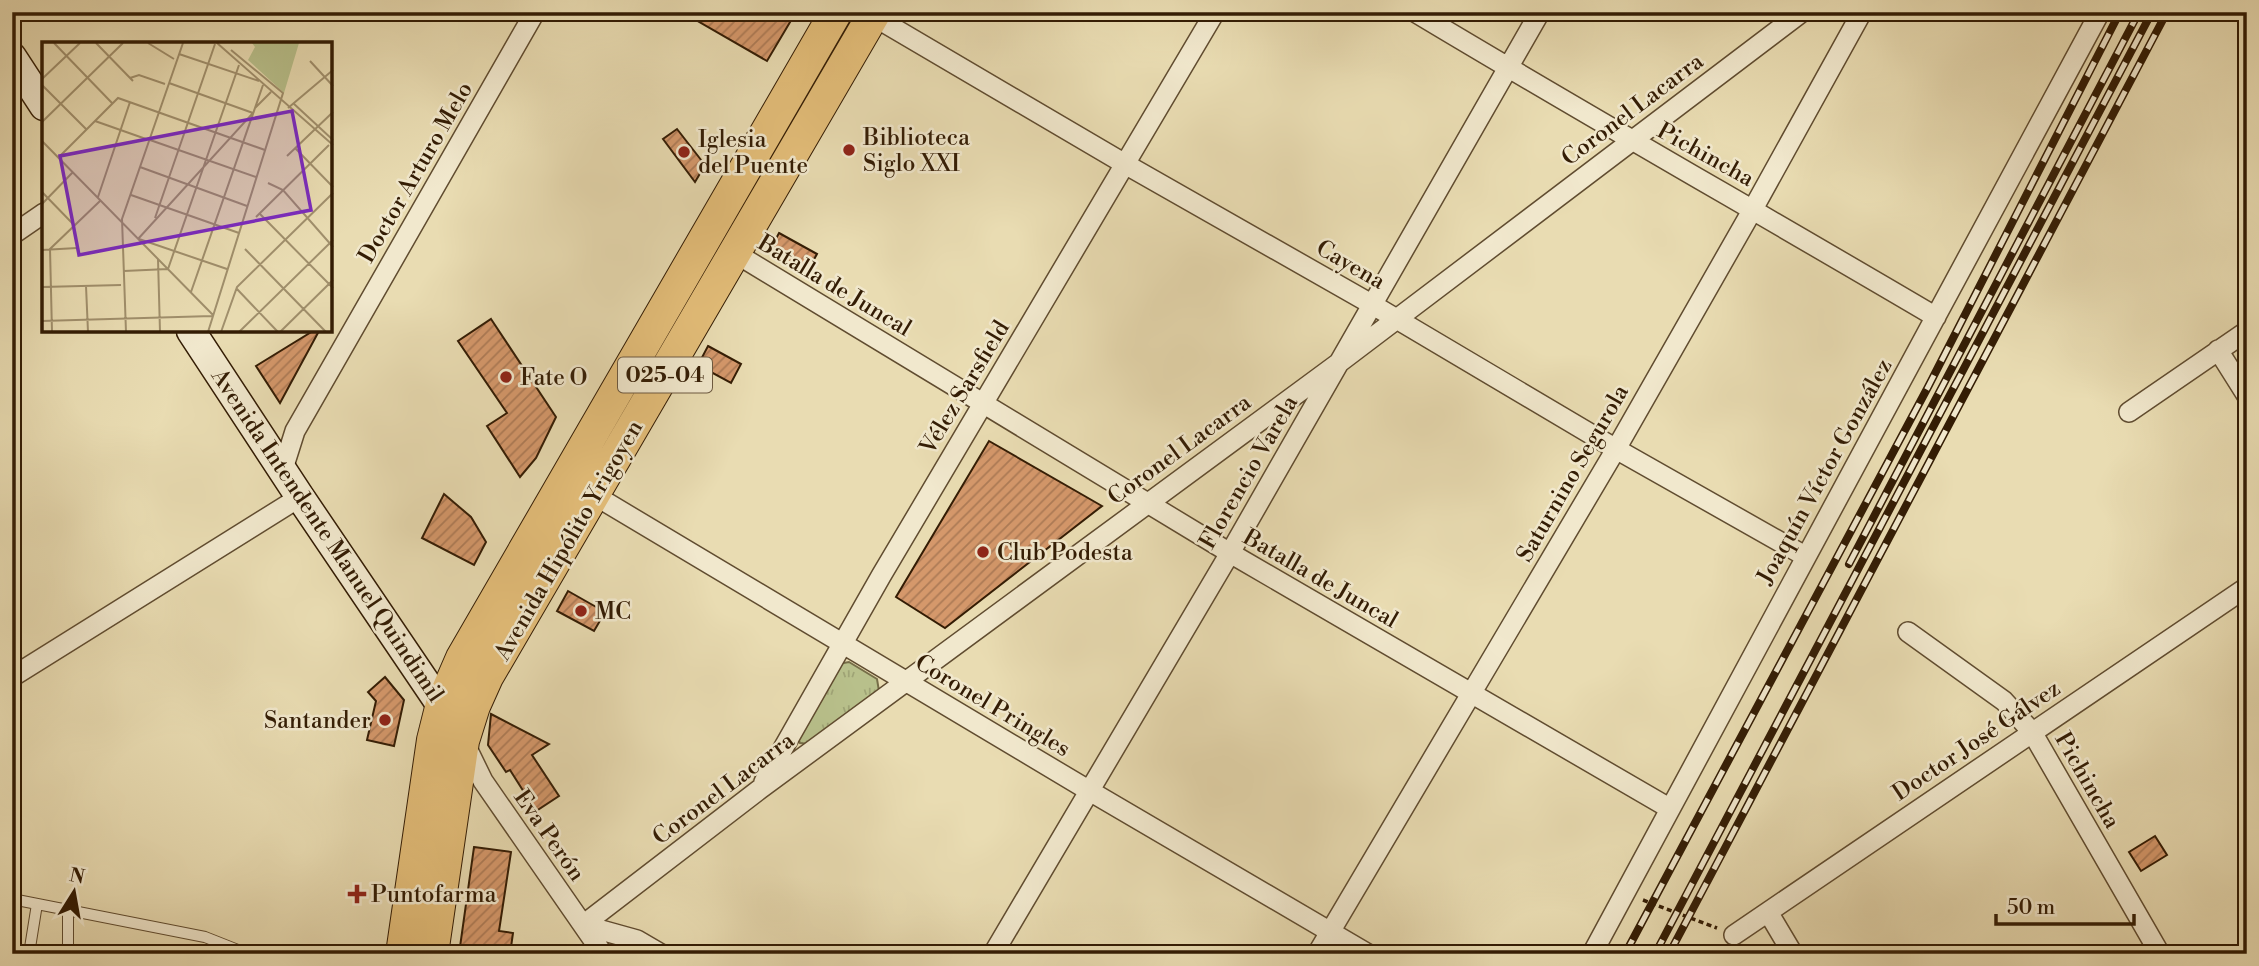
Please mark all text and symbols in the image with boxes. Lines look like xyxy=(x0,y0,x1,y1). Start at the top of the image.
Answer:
inset map xyxy=(42,42,332,332)
street label: Coronel Lacarra xyxy=(1556,47,1709,172)
street label: Doctor Arturo Melo xyxy=(353,77,479,268)
street label: Pichincha xyxy=(1652,117,1759,193)
place label: Biblioteca Siglo XXI xyxy=(862,124,970,178)
place label: Iglesia del Puente xyxy=(698,126,808,180)
marker: Biblioteca Siglo XXI xyxy=(841,142,857,158)
marker: Iglesia del Puente xyxy=(676,144,692,160)
street label: Batalla de Juncal xyxy=(752,229,916,343)
street label: Cayena xyxy=(1311,234,1390,296)
street label: Vélez Sarsfield xyxy=(914,316,1016,460)
street label: Joaquín Víctor González xyxy=(1751,354,1899,590)
road number: 025-04 xyxy=(618,358,712,392)
street label: Avenida Intendente Manuel Quindimil xyxy=(204,363,450,708)
place label: Fate O xyxy=(520,364,588,392)
marker: Fate O xyxy=(498,369,514,385)
street label: Saturnino Segurola xyxy=(1511,380,1635,567)
street label: Coronel Lacarra xyxy=(1103,388,1257,511)
street label: Florencio Varela xyxy=(1194,390,1304,554)
street label: Avenida Hipólito Yrigoyen xyxy=(488,415,649,666)
street label: Batalla de Juncal xyxy=(1237,523,1403,635)
place label: Club Podesta xyxy=(997,539,1133,567)
marker: Club Podesta xyxy=(975,544,991,560)
place label: MC xyxy=(595,598,631,626)
marker: MC xyxy=(573,603,589,619)
street label: Coronel Pringles xyxy=(910,649,1075,763)
street label: Doctor José Gálvez xyxy=(1887,674,2066,807)
place label: Santander xyxy=(264,707,371,735)
marker: Santander xyxy=(377,712,393,728)
street label: Coronel Lacarra xyxy=(647,726,800,851)
street label: Pichincha xyxy=(2048,727,2126,834)
street label: Eva Perón xyxy=(508,785,591,887)
north arrow xyxy=(38,858,108,928)
text: N xyxy=(67,863,87,890)
place label: Puntofarma xyxy=(371,881,497,909)
scale bar xyxy=(1996,882,2135,926)
marker: Puntofarma xyxy=(349,886,365,902)
text: 50 m xyxy=(2007,895,2055,921)

